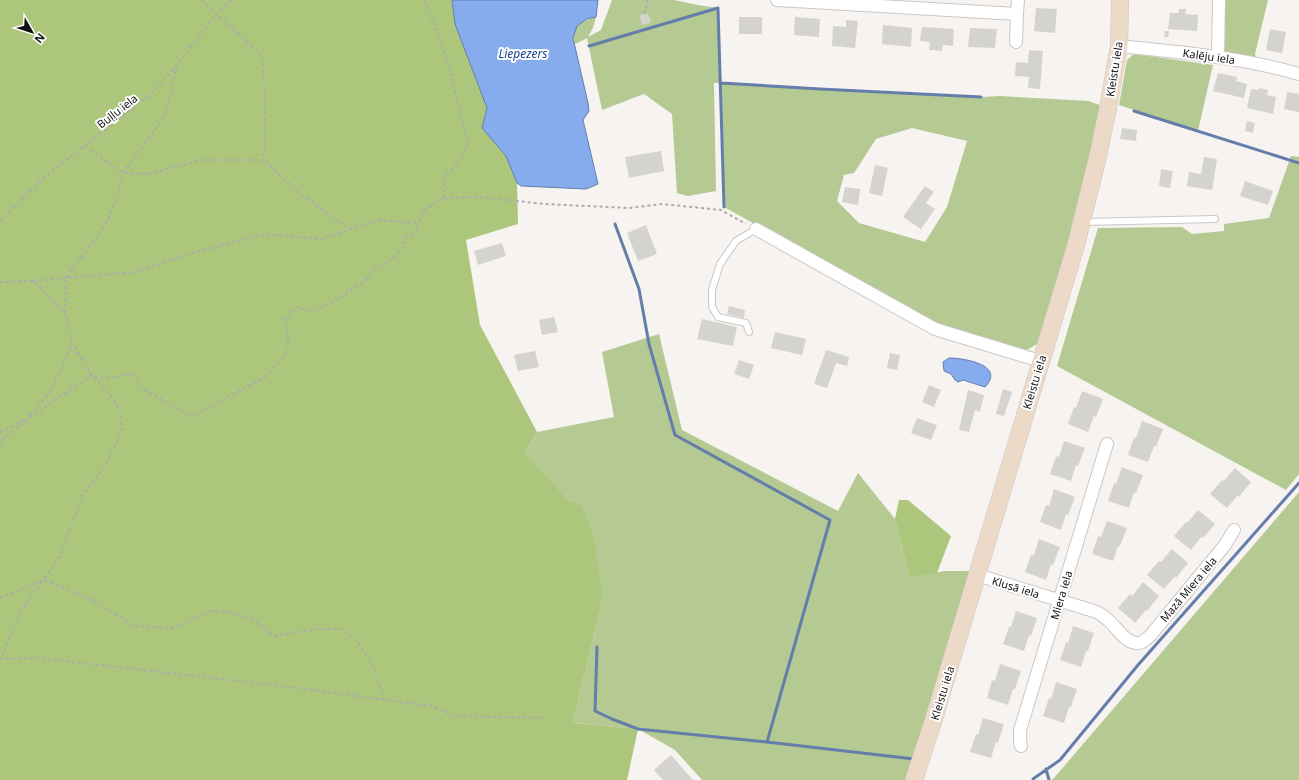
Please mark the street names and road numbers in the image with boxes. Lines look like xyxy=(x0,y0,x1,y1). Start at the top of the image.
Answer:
street label: Kleistu iela xyxy=(1102,40,1126,98)
street label: Kalēju iela xyxy=(1182,45,1236,67)
street label: Buļļu iela xyxy=(94,91,140,131)
street label: Kleistu iela xyxy=(1019,353,1049,411)
street label: Mazā Miera iela xyxy=(1156,553,1220,625)
street label: Miera iela xyxy=(1046,569,1076,621)
street label: Klusā iela xyxy=(990,573,1042,601)
street label: Kleistu iela xyxy=(927,664,957,722)

